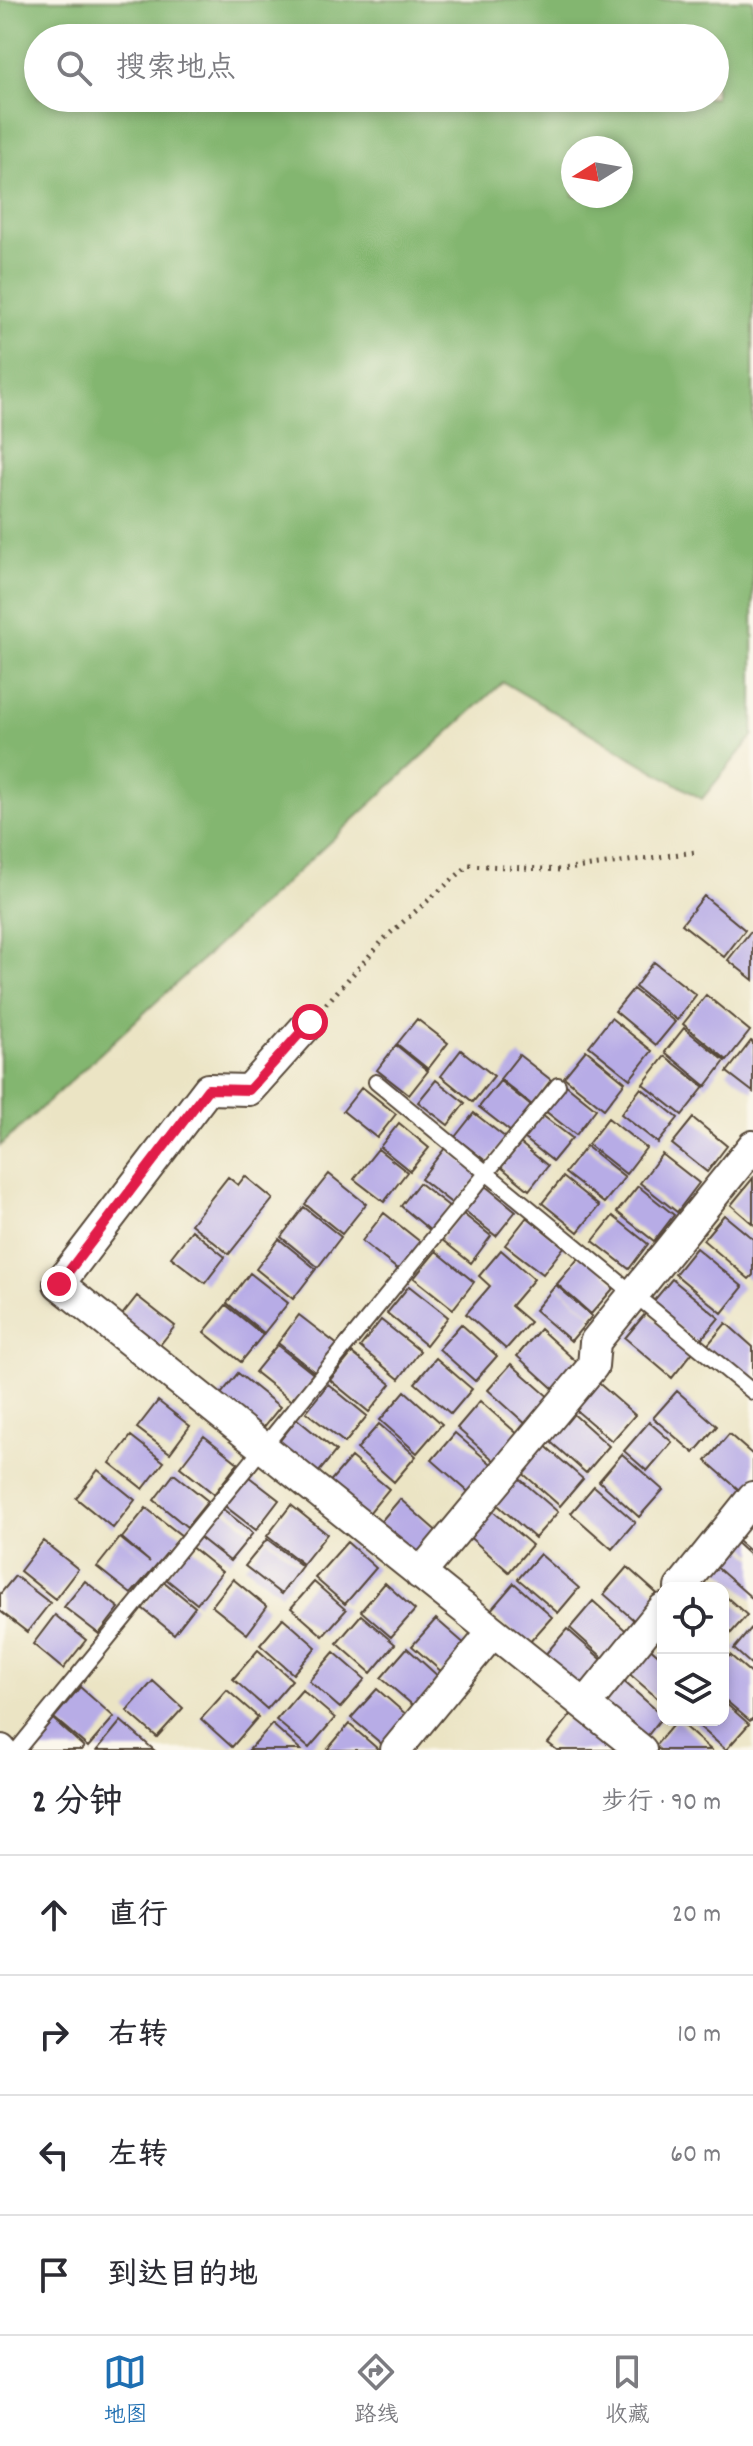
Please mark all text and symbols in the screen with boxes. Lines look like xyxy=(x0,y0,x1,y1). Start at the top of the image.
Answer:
search box xyxy=(24,24,729,112)
icon: search xyxy=(52,46,96,90)
text: 搜索地点 xyxy=(116,49,236,92)
north arrow xyxy=(561,136,633,208)
route start xyxy=(292,1004,328,1040)
route end xyxy=(41,1266,77,1302)
map controls xyxy=(657,1582,729,1726)
button: locate xyxy=(657,1582,729,1654)
button: layers xyxy=(657,1654,729,1726)
text: 2 分钟 xyxy=(32,1780,123,1829)
text: 步行 · 90 m xyxy=(601,1785,721,1822)
icon: ahead xyxy=(32,1893,76,1937)
text: 直行 xyxy=(108,1896,168,1939)
text: 20 m xyxy=(672,1897,721,1934)
icon: right xyxy=(32,2013,76,2057)
text: 右转 xyxy=(108,2016,168,2059)
text: 10 m xyxy=(677,2017,721,2054)
icon: left xyxy=(32,2133,76,2177)
text: 左转 xyxy=(108,2136,168,2179)
text: 60 m xyxy=(670,2137,721,2174)
icon: arrive xyxy=(32,2253,76,2297)
text: 到达目的地 xyxy=(108,2256,258,2299)
tab: 地图 xyxy=(103,2350,148,2432)
tab: 路线 xyxy=(354,2350,399,2432)
tab: 收藏 xyxy=(605,2350,650,2432)

